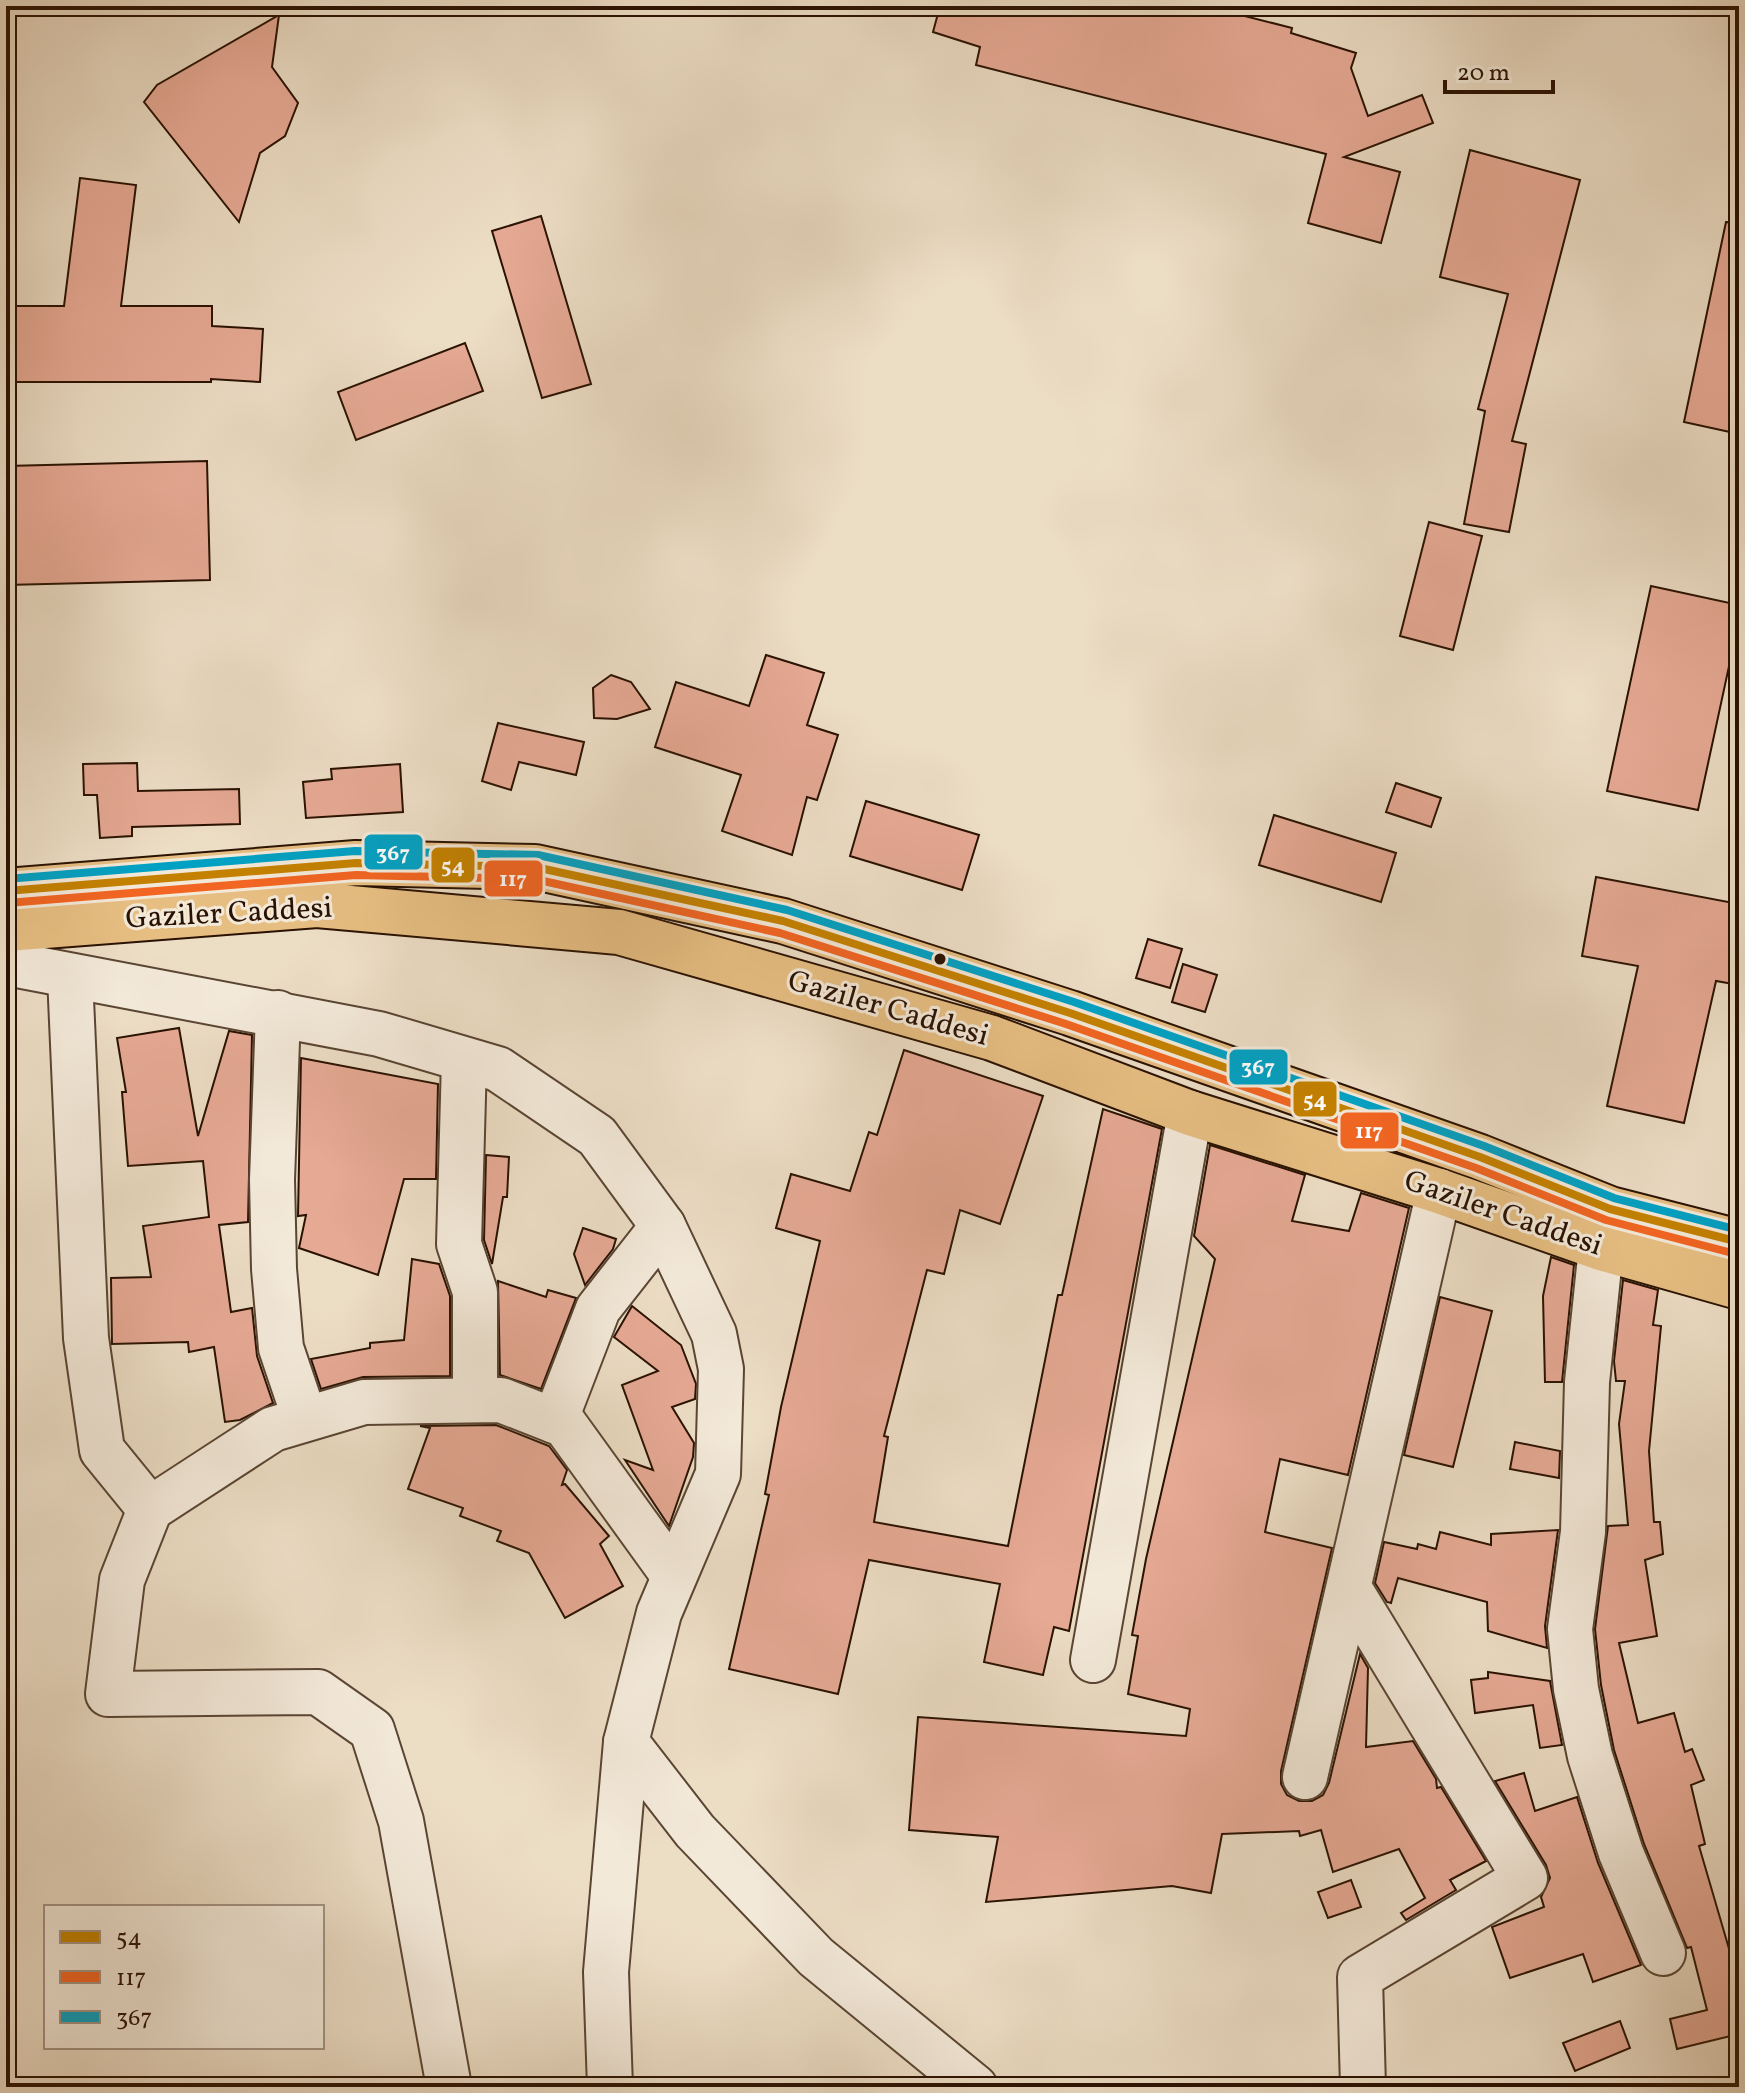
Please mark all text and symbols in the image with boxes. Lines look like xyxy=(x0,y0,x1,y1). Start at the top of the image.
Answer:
scale bar xyxy=(1445,44,1553,94)
text: 20 m xyxy=(1457,57,1510,91)
line badge: 367 xyxy=(363,833,424,871)
text: 367 xyxy=(376,839,410,870)
line badge: 54 xyxy=(430,846,476,884)
text: 54 xyxy=(441,852,465,883)
line badge: 117 xyxy=(483,859,544,898)
text: 117 xyxy=(499,865,527,896)
street label: Gaziler Caddesi xyxy=(124,888,334,940)
unlabelled marker xyxy=(932,951,948,967)
street label: Gaziler Caddesi xyxy=(783,960,993,1058)
line badge: 367 xyxy=(1228,1048,1289,1086)
text: 367 xyxy=(1241,1053,1275,1084)
line badge: 54 xyxy=(1292,1080,1338,1118)
text: 54 xyxy=(1303,1086,1327,1117)
line badge: 117 xyxy=(1339,1111,1400,1150)
text: 117 xyxy=(1355,1117,1383,1148)
street label: Gaziler Caddesi xyxy=(1398,1160,1608,1268)
legend xyxy=(44,1905,324,2049)
text: 54 xyxy=(116,1922,142,1956)
text: 117 xyxy=(116,1962,146,1996)
text: 367 xyxy=(116,2002,152,2036)

